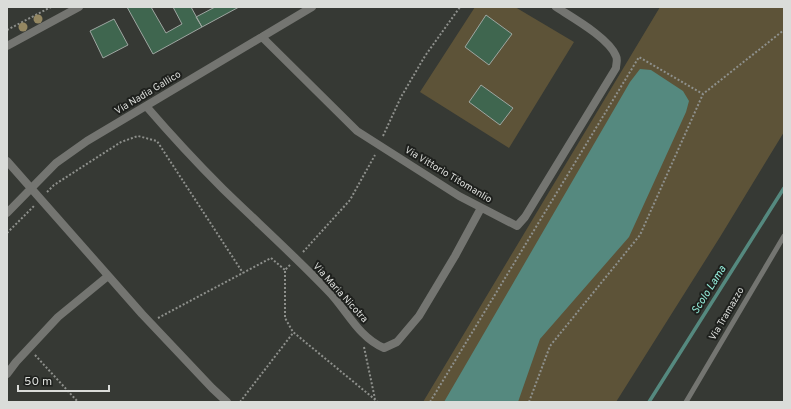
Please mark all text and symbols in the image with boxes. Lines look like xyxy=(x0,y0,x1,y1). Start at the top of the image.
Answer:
street label: Via Nadia Gallico xyxy=(112,68,184,118)
street label: Via Vittorio Titomanlio xyxy=(402,144,495,207)
street label: Via Maria Nicotra xyxy=(310,260,370,326)
water label: Scolo Lama xyxy=(689,263,730,317)
street label: Via Tramazzo xyxy=(706,285,748,343)
scale bar xyxy=(18,367,109,393)
text: 50 m xyxy=(24,374,52,390)

